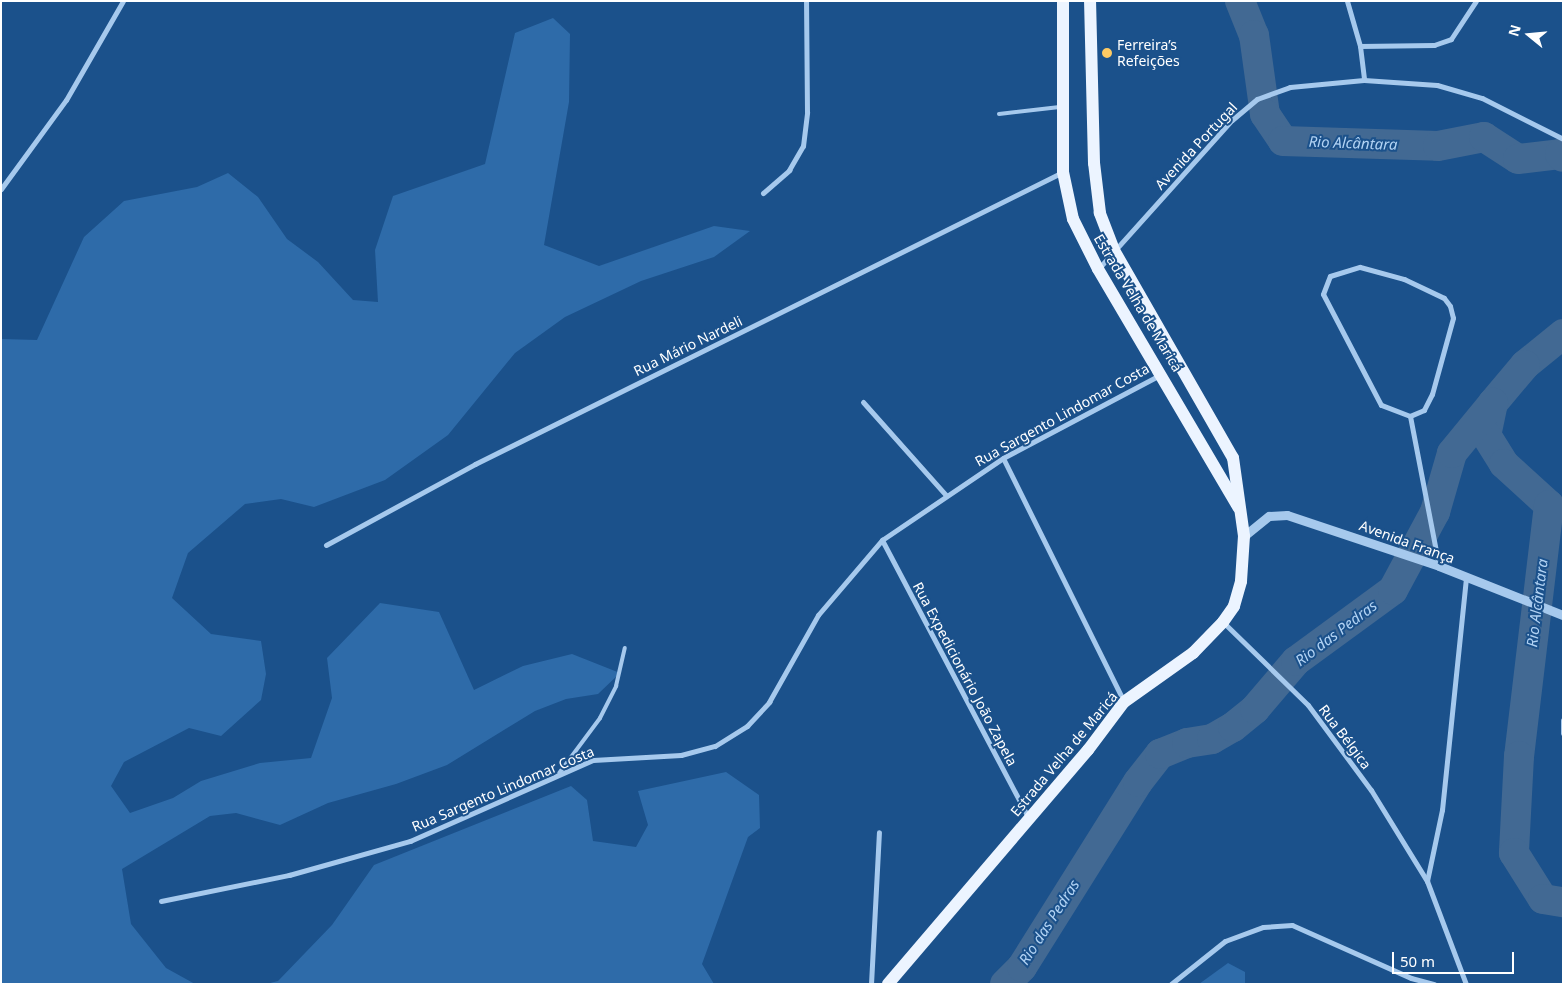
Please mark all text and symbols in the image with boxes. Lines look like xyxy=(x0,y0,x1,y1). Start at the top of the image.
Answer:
north arrow xyxy=(1504,10,1554,60)
text: N xyxy=(1503,22,1525,39)
place label: Ferreira’s Refeições xyxy=(1117,37,1180,70)
marker: Ferreira’s Refeições xyxy=(1101,47,1113,59)
street label: Avenida Portugal xyxy=(1151,99,1241,193)
water label: Rio Alcântara xyxy=(1308,132,1398,154)
street label: Estrada Velha de Maricá xyxy=(1090,231,1186,375)
street label: Rua Mário Nardeli xyxy=(631,312,745,380)
street label: Rua Sargento Lindomar Costa xyxy=(972,360,1152,470)
street label: Avenida França xyxy=(1357,517,1457,567)
water label: Rio Alcântara xyxy=(1523,558,1551,648)
street label: Rua Expedicionário João Zapela xyxy=(909,579,1021,769)
water label: Rio das Pedras xyxy=(1292,596,1380,670)
street label: Estrada Velha de Maricá xyxy=(1007,688,1121,820)
street label: Rua Bélgica xyxy=(1315,701,1375,773)
street label: Rua Sargento Lindomar Costa xyxy=(409,743,597,835)
water label: Rio das Pedras xyxy=(1015,876,1083,968)
scale bar xyxy=(1394,942,1516,974)
text: 50 m xyxy=(1400,951,1435,971)

